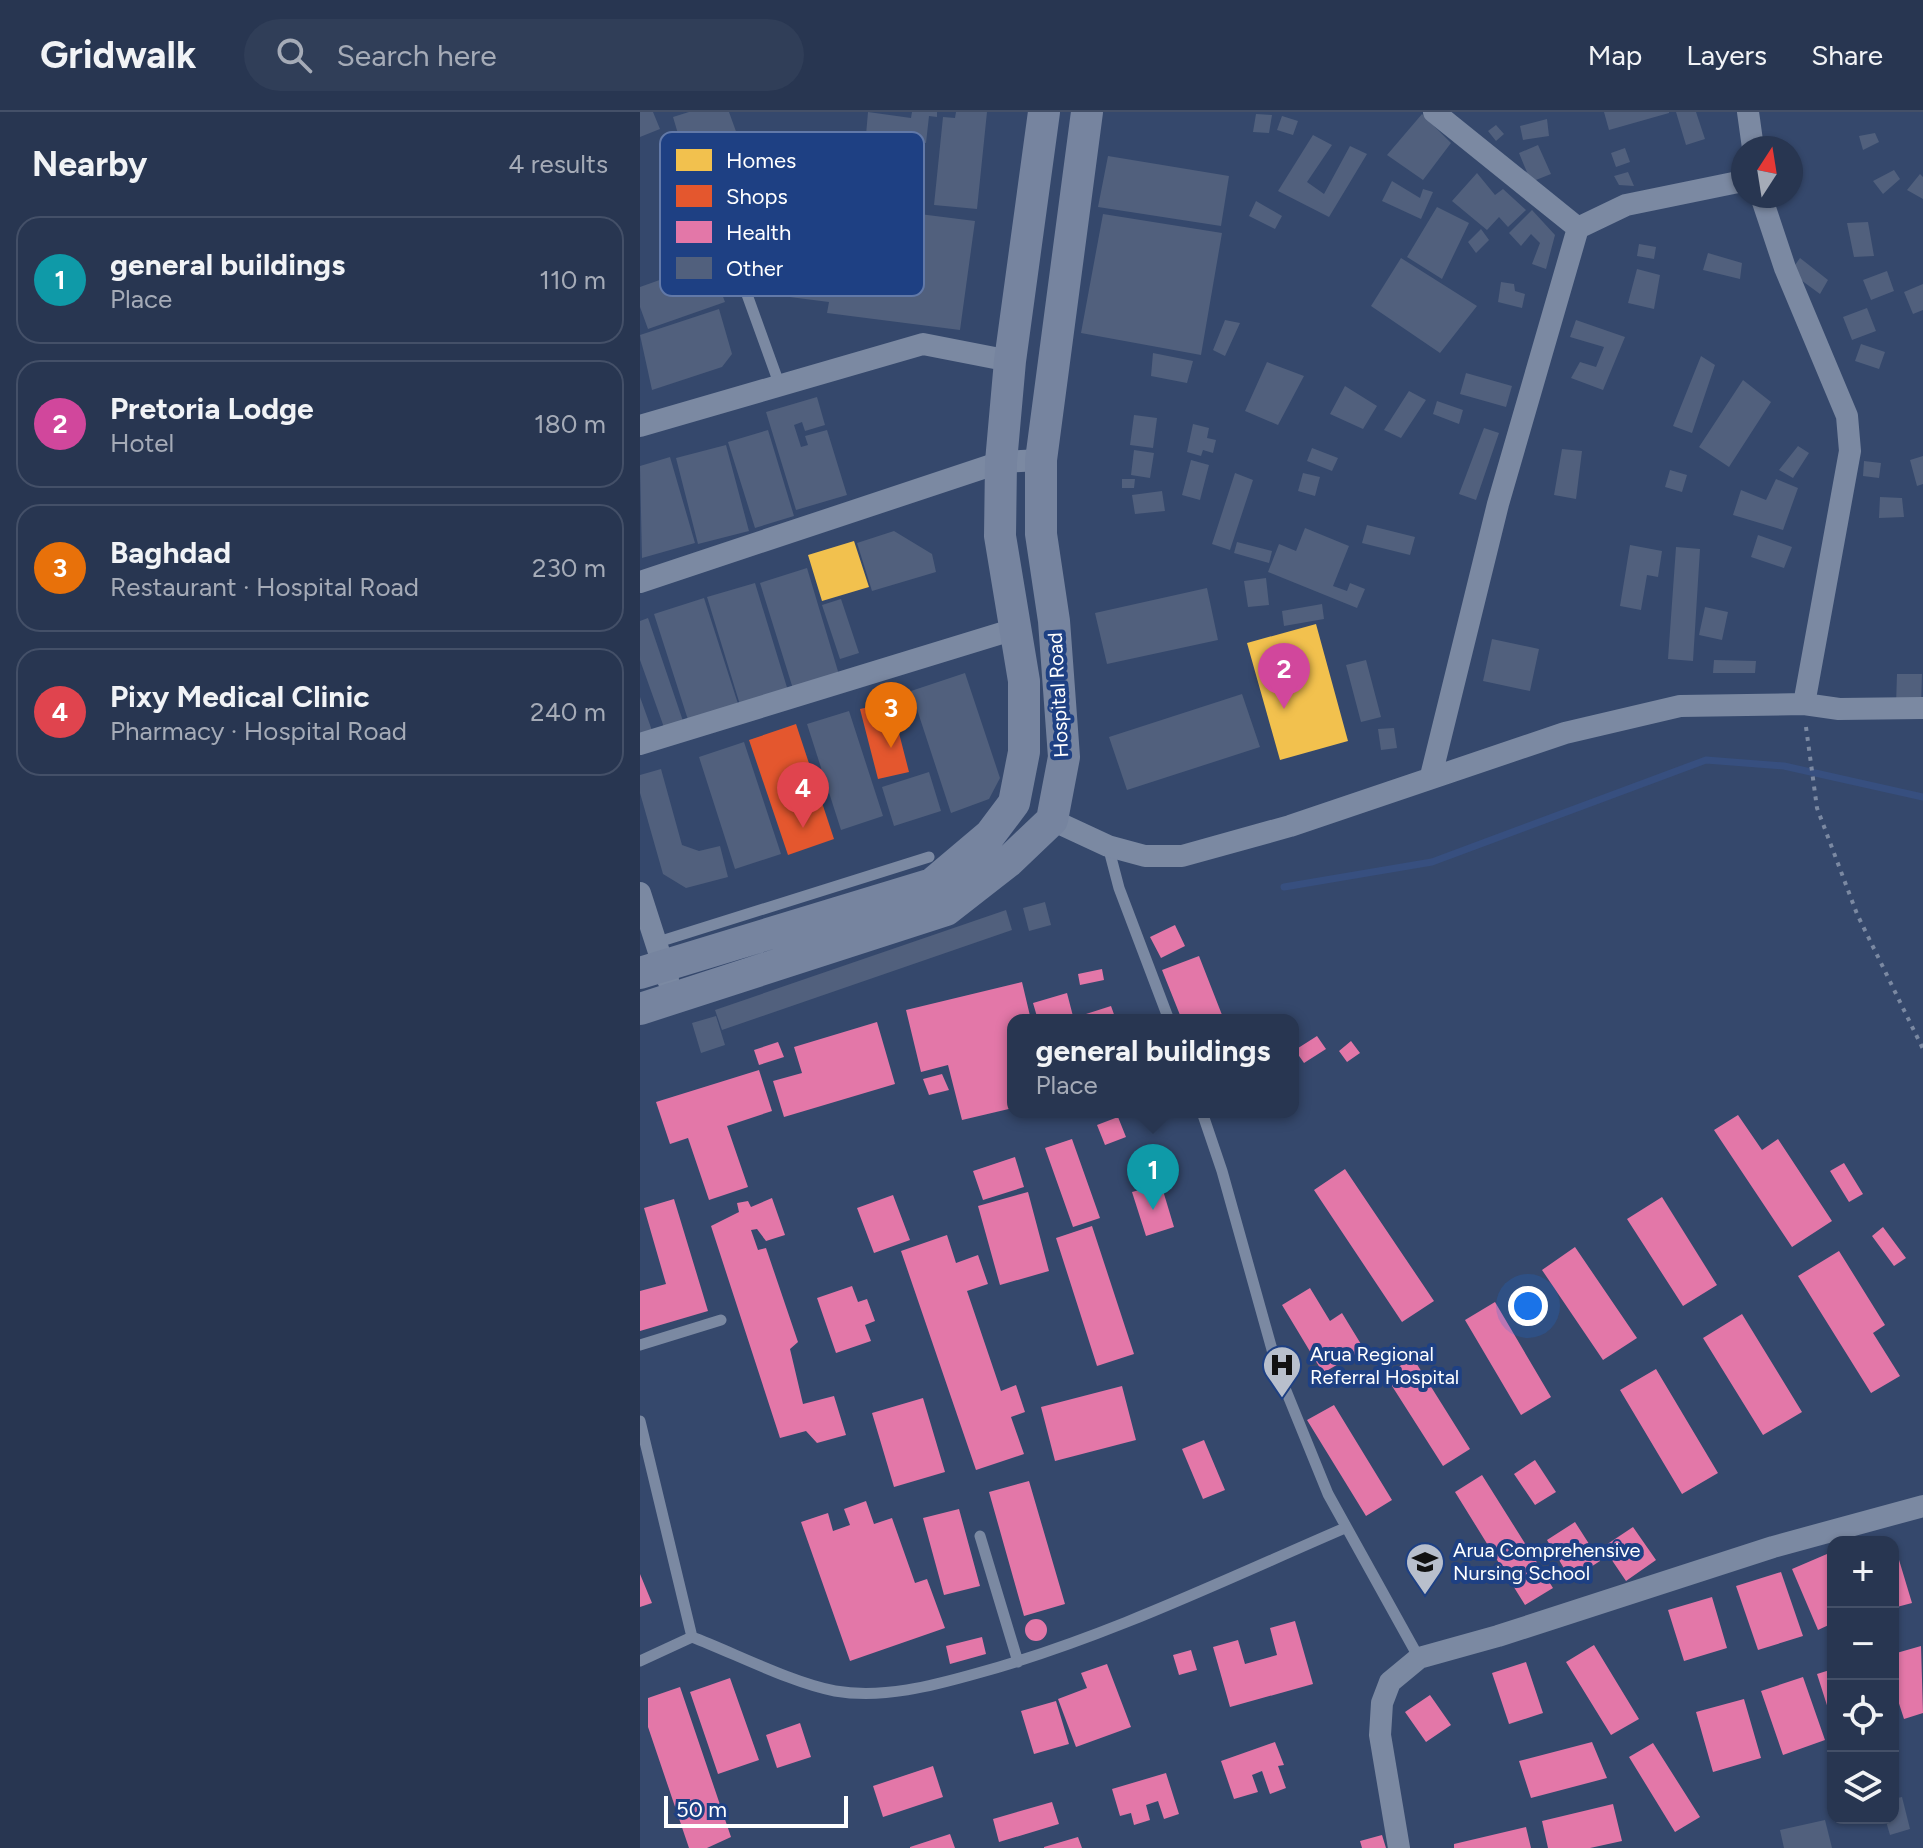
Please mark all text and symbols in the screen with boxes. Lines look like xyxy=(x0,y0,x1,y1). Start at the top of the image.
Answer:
search box xyxy=(244,19,804,91)
text: Gridwalk xyxy=(40,32,196,78)
icon: search xyxy=(272,33,316,77)
text: Search here xyxy=(336,37,497,74)
text: Map xyxy=(1588,38,1642,72)
text: Layers xyxy=(1686,38,1767,72)
text: Share xyxy=(1811,38,1883,72)
legend xyxy=(660,132,924,296)
north arrow xyxy=(1731,136,1803,208)
text: Nearby xyxy=(32,144,147,185)
text: Homes xyxy=(726,147,796,174)
text: 4 results xyxy=(508,148,608,180)
text: Shops xyxy=(726,183,788,210)
text: Health xyxy=(726,219,791,246)
text: general buildings xyxy=(110,246,345,283)
text: Other xyxy=(726,255,784,282)
text: 1 xyxy=(55,264,65,296)
text: 110 m xyxy=(539,264,606,296)
text: Place xyxy=(110,283,172,315)
text: Pretoria Lodge xyxy=(110,390,314,427)
text: 2 xyxy=(52,408,68,440)
text: 180 m xyxy=(534,408,606,440)
text: Hotel xyxy=(110,427,174,459)
text: Baghdad xyxy=(110,534,231,571)
text: 3 xyxy=(53,552,67,584)
text: 230 m xyxy=(532,552,606,584)
text: Restaurant · Hospital Road xyxy=(110,571,419,603)
street label: Hospital Road xyxy=(1043,632,1073,758)
pin: 2 xyxy=(1258,643,1310,709)
text: Pixy Medical Clinic xyxy=(110,678,370,715)
pin: 3 xyxy=(865,682,917,748)
text: 4 xyxy=(52,696,68,728)
text: 240 m xyxy=(530,696,606,728)
text: Pharmacy · Hospital Road xyxy=(110,715,407,747)
pin: 4 xyxy=(777,762,829,828)
popup xyxy=(1007,1014,1299,1118)
text: general buildings xyxy=(1035,1032,1271,1069)
text: Place xyxy=(1035,1069,1098,1101)
pin: 1 xyxy=(1127,1144,1179,1210)
your location xyxy=(1508,1286,1548,1326)
place label: Arua Regional Referral Hospital xyxy=(1310,1342,1459,1389)
hospital icon: Arua Regional Referral Hospital xyxy=(1261,1344,1303,1399)
map controls xyxy=(1827,1536,1899,1824)
button: + xyxy=(1827,1536,1899,1608)
place label: Arua Comprehensive Nursing School xyxy=(1453,1538,1641,1585)
school or university icon: Arua Comprehensive Nursing School xyxy=(1404,1541,1446,1596)
button: − xyxy=(1827,1608,1899,1680)
button: locate xyxy=(1827,1680,1899,1752)
button: layers xyxy=(1827,1752,1899,1824)
scale bar xyxy=(664,1792,848,1828)
text: 50 m xyxy=(676,1796,727,1823)

